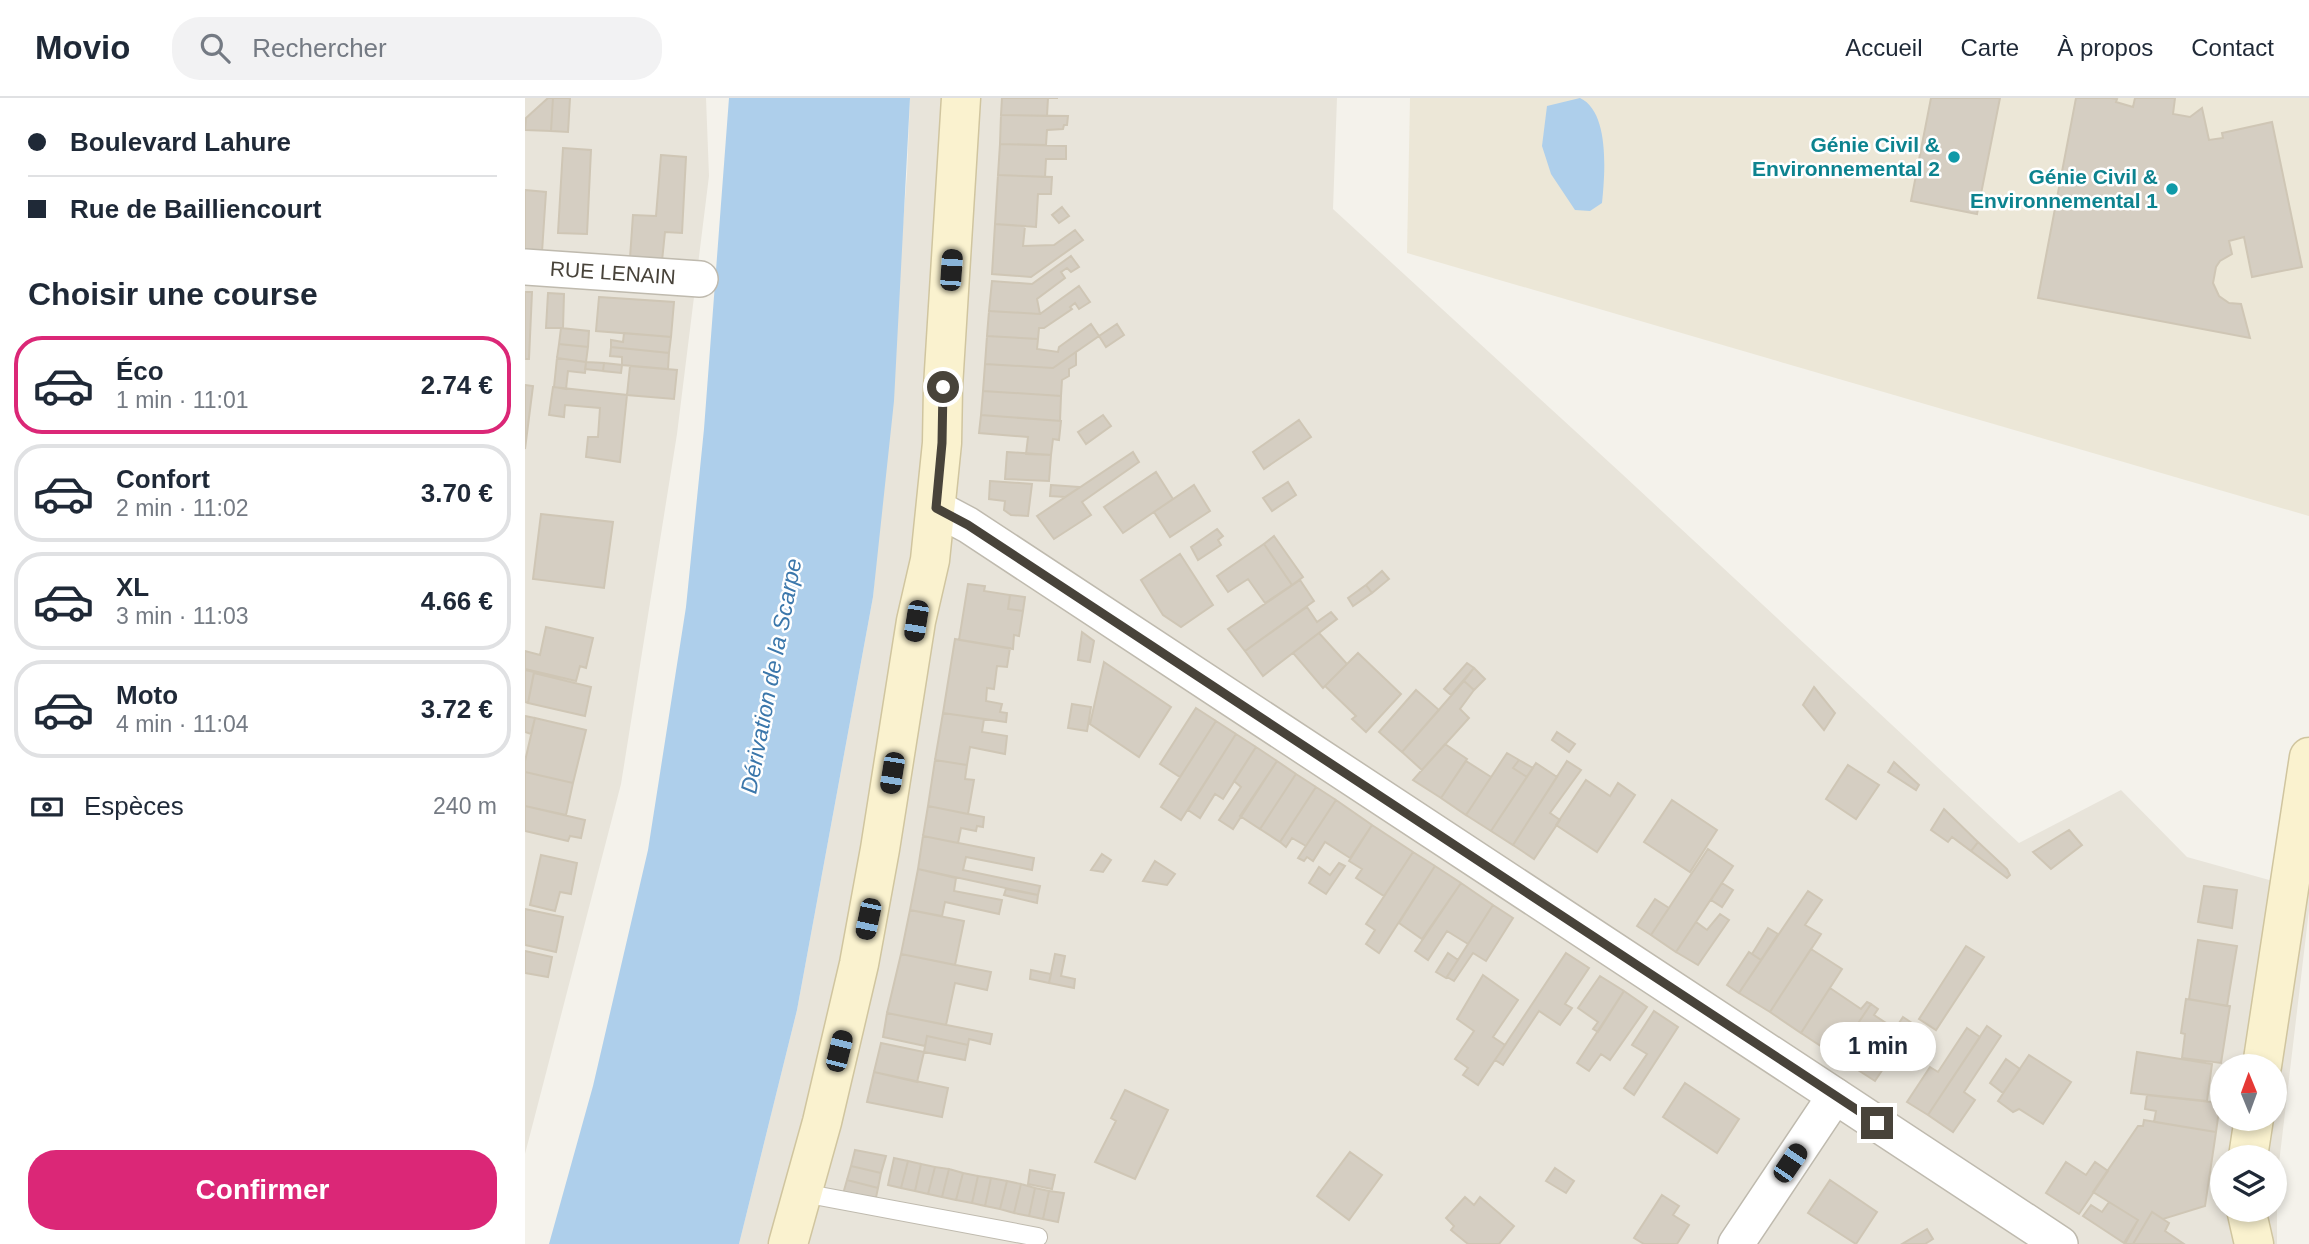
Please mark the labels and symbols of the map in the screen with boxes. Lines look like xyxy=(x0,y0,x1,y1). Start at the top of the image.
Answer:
place label: Génie Civil & Environnemental 2 xyxy=(1752,133,1940,180)
marker: Génie Civil & Environnemental 2 xyxy=(1946,149,1962,165)
place label: Génie Civil & Environnemental 1 xyxy=(1970,165,2158,212)
marker: Génie Civil & Environnemental 1 xyxy=(2164,181,2180,197)
car xyxy=(940,248,963,292)
street label: RUE LENAIN xyxy=(549,257,677,288)
route start xyxy=(927,371,959,403)
water label: Dérivation de la Scarpe xyxy=(735,556,807,796)
car xyxy=(903,599,930,643)
car xyxy=(879,751,906,795)
car xyxy=(854,896,883,942)
callout: 1 min xyxy=(1819,1021,1935,1070)
car xyxy=(824,1028,855,1074)
north arrow xyxy=(2210,1054,2287,1130)
route end xyxy=(1861,1107,1893,1139)
car xyxy=(1770,1140,1811,1186)

